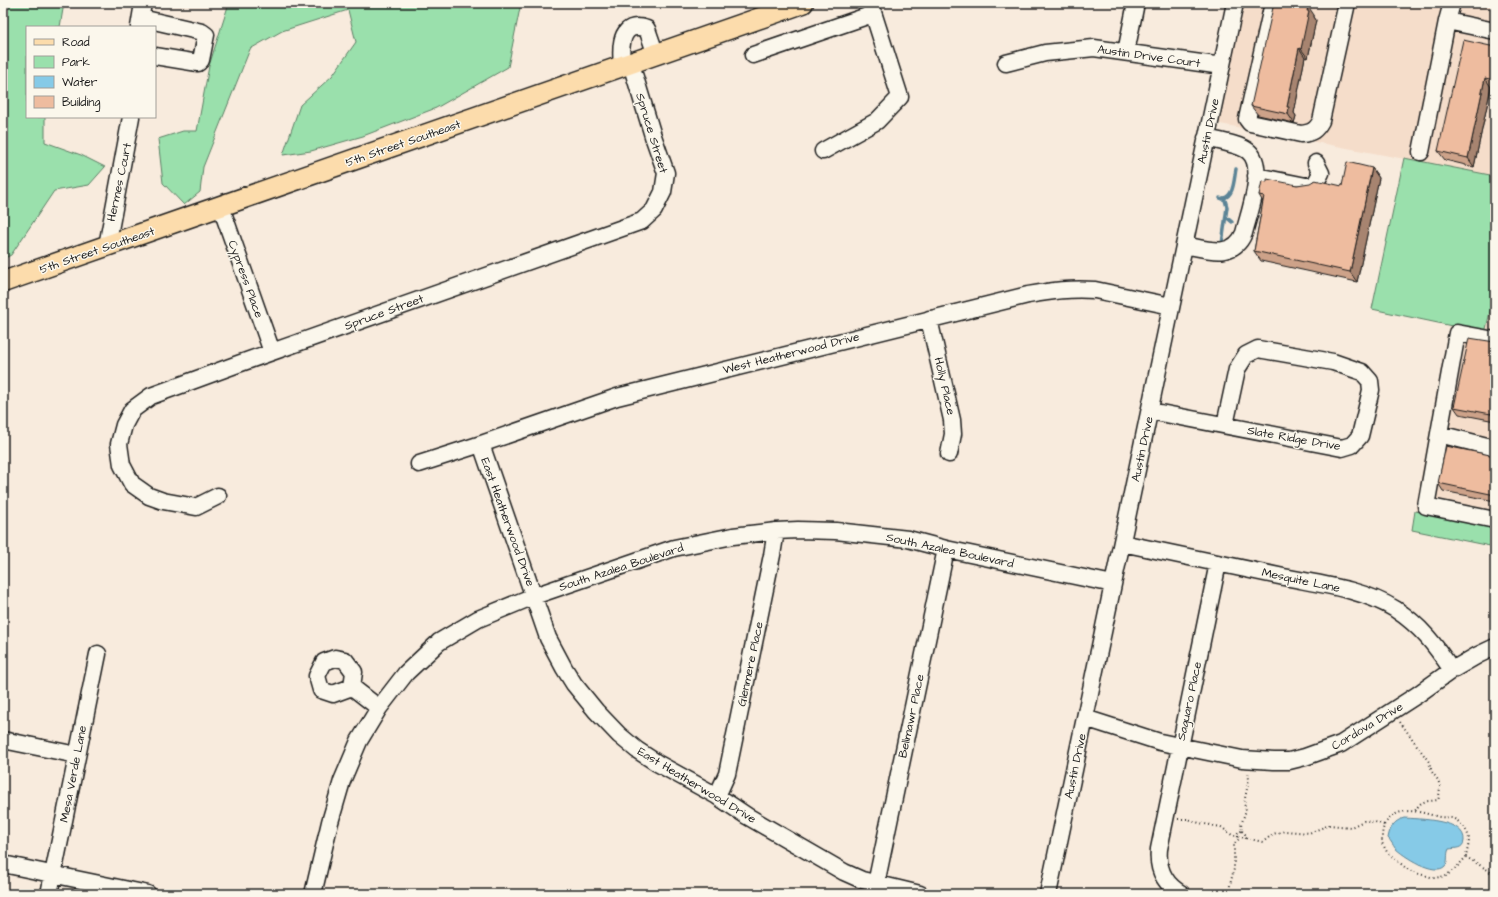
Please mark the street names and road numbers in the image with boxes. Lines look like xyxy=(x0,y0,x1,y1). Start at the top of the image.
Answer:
street label: Austin Drive Court xyxy=(1096,41,1202,72)
street label: Spruce Street xyxy=(631,91,672,175)
street label: Austin Drive xyxy=(1193,96,1224,165)
street label: 5th Street Southeast xyxy=(343,116,463,171)
street label: Hermes Court xyxy=(103,141,136,223)
street label: 5th Street Southeast xyxy=(37,223,157,278)
street label: Cypress Place xyxy=(223,238,268,321)
street label: Spruce Street xyxy=(342,290,426,335)
street label: West Heatherwood Drive xyxy=(721,328,862,379)
street label: Holly Place xyxy=(929,355,960,417)
street label: Austin Drive xyxy=(1127,414,1158,483)
street label: Slate Ridge Drive xyxy=(1246,422,1343,456)
street label: East Heatherwood Drive xyxy=(476,455,539,589)
street label: South Azalea Boulevard xyxy=(885,529,1015,572)
street label: South Azalea Boulevard xyxy=(557,539,686,596)
street label: Mesquite Lane xyxy=(1260,564,1342,597)
street label: Glenmere Place xyxy=(733,620,768,708)
street label: Saguaro Place xyxy=(1173,660,1207,742)
street label: Bellmawr Place xyxy=(894,672,929,759)
street label: Cordova Drive xyxy=(1328,698,1407,755)
street label: Mesa Verde Lane xyxy=(56,724,91,824)
street label: Austin Drive xyxy=(1060,731,1091,800)
street label: East Heatherwood Drive xyxy=(634,743,760,828)

